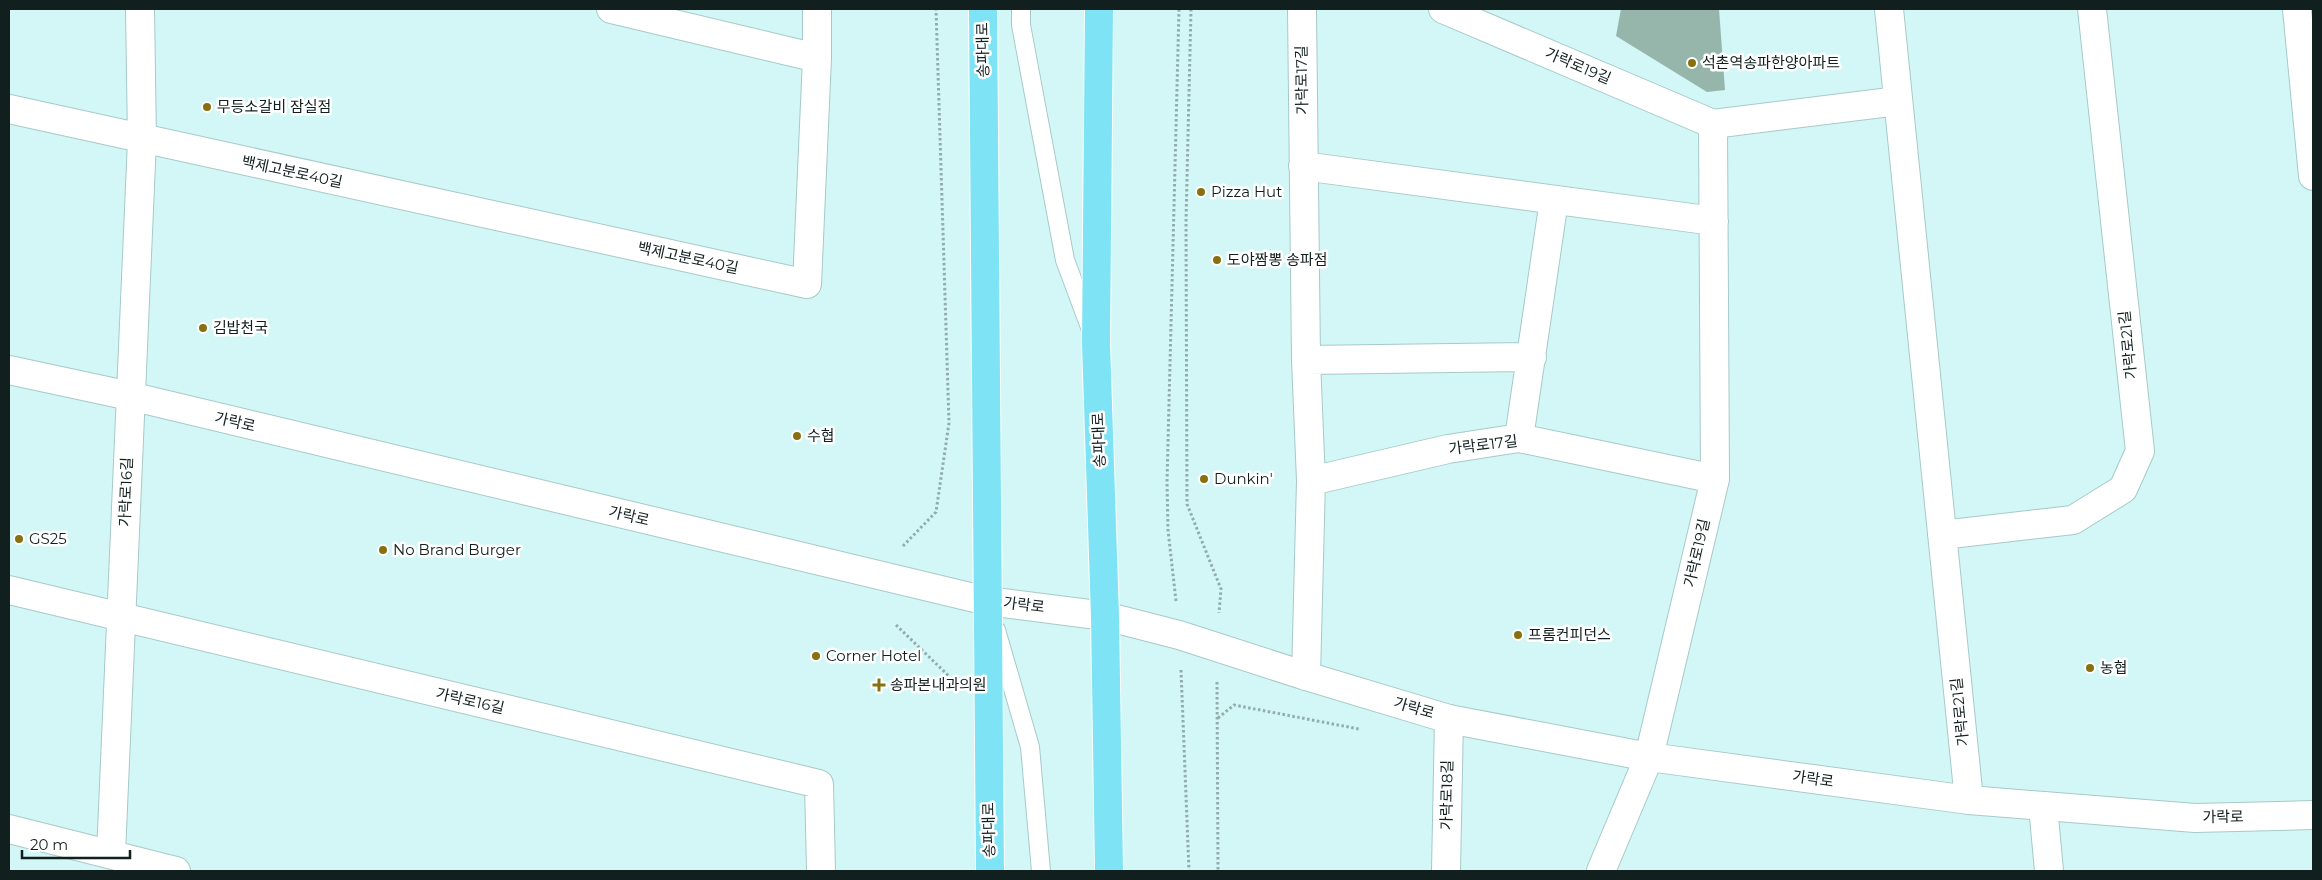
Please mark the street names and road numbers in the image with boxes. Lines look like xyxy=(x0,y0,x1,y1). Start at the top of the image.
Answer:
street label: 송파대로 xyxy=(973,22,992,78)
street label: 가락로19길 xyxy=(1542,43,1614,88)
street label: 가락로17길 xyxy=(1291,45,1312,115)
street label: 백제고분로40길 xyxy=(240,152,344,191)
street label: 백제고분로40길 xyxy=(636,238,740,277)
street label: 가락로21길 xyxy=(2114,310,2141,380)
street label: 가락로 xyxy=(213,408,257,435)
street label: 송파대로 xyxy=(1088,412,1109,468)
street label: 가락로17길 xyxy=(1447,431,1519,458)
street label: 가락로16길 xyxy=(115,457,136,527)
street label: 가락로 xyxy=(607,502,651,529)
street label: 가락로19길 xyxy=(1679,517,1714,589)
street label: 가락로 xyxy=(1002,593,1046,616)
street label: 가락로21길 xyxy=(1946,677,1973,747)
street label: 가락로16길 xyxy=(434,683,506,718)
street label: 가락로 xyxy=(1392,693,1437,722)
street label: 가락로18길 xyxy=(1436,760,1457,830)
street label: 가락로 xyxy=(1791,766,1835,791)
street label: 송파대로 xyxy=(979,802,998,858)
street label: 가락로 xyxy=(2202,807,2244,826)

